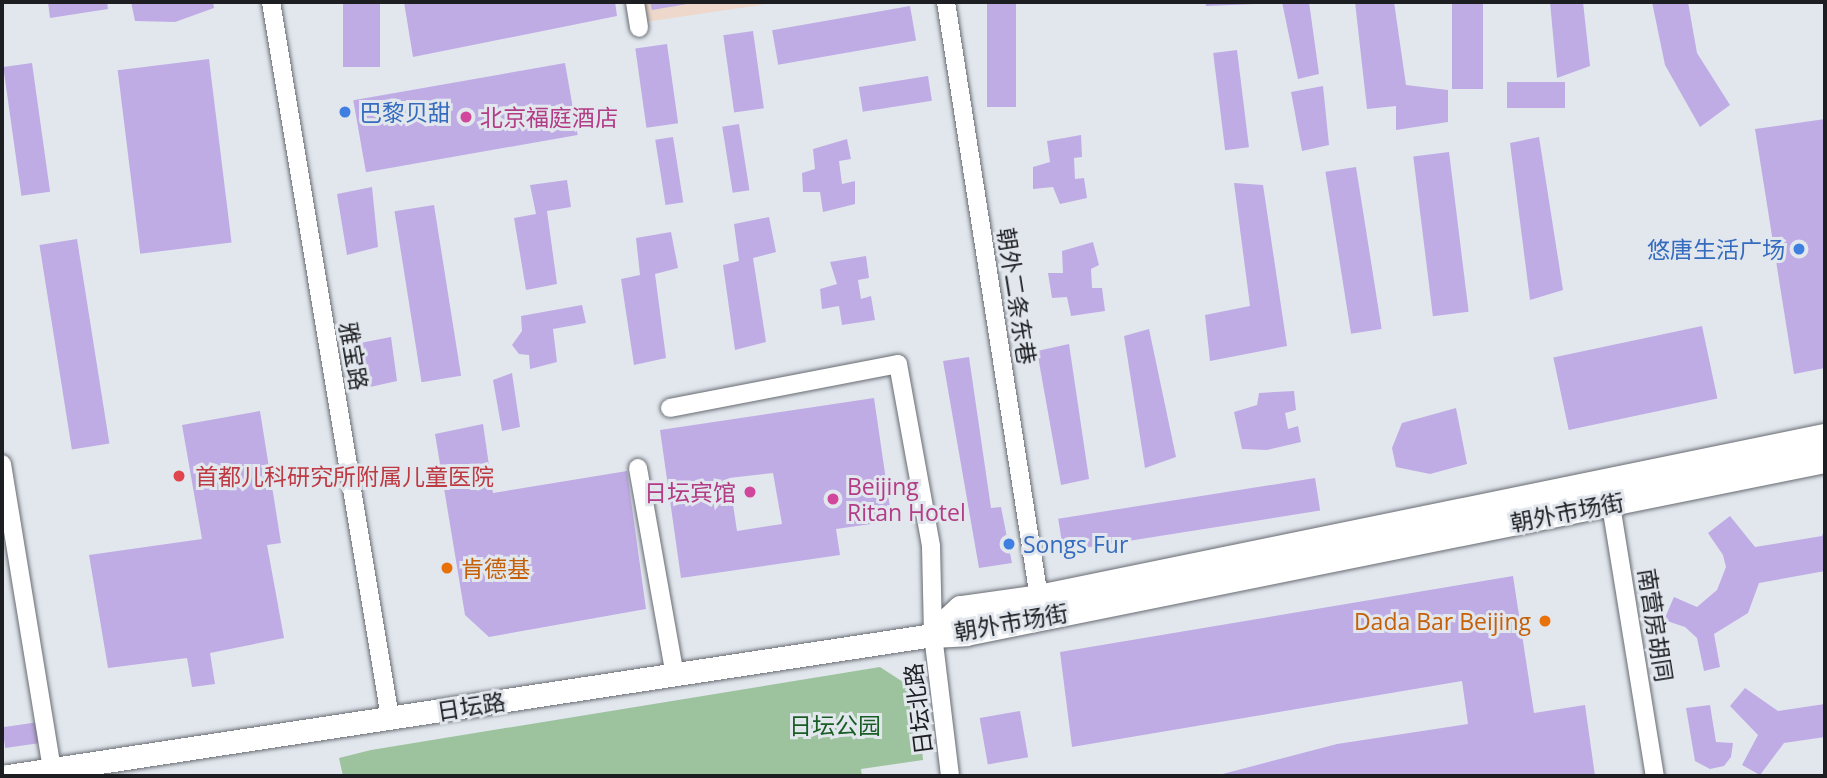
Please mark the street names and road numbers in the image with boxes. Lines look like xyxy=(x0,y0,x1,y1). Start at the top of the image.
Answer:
street label: 朝外二条东巷 xyxy=(993,226,1041,366)
street label: 雅宝路 xyxy=(334,320,374,392)
street label: 朝外市场街 xyxy=(1508,487,1626,537)
street label: 南营房胡同 xyxy=(1633,566,1679,684)
street label: 朝外市场街 xyxy=(952,598,1070,646)
street label: 日坛北路 xyxy=(899,662,937,756)
street label: 日坛路 xyxy=(435,687,507,725)

